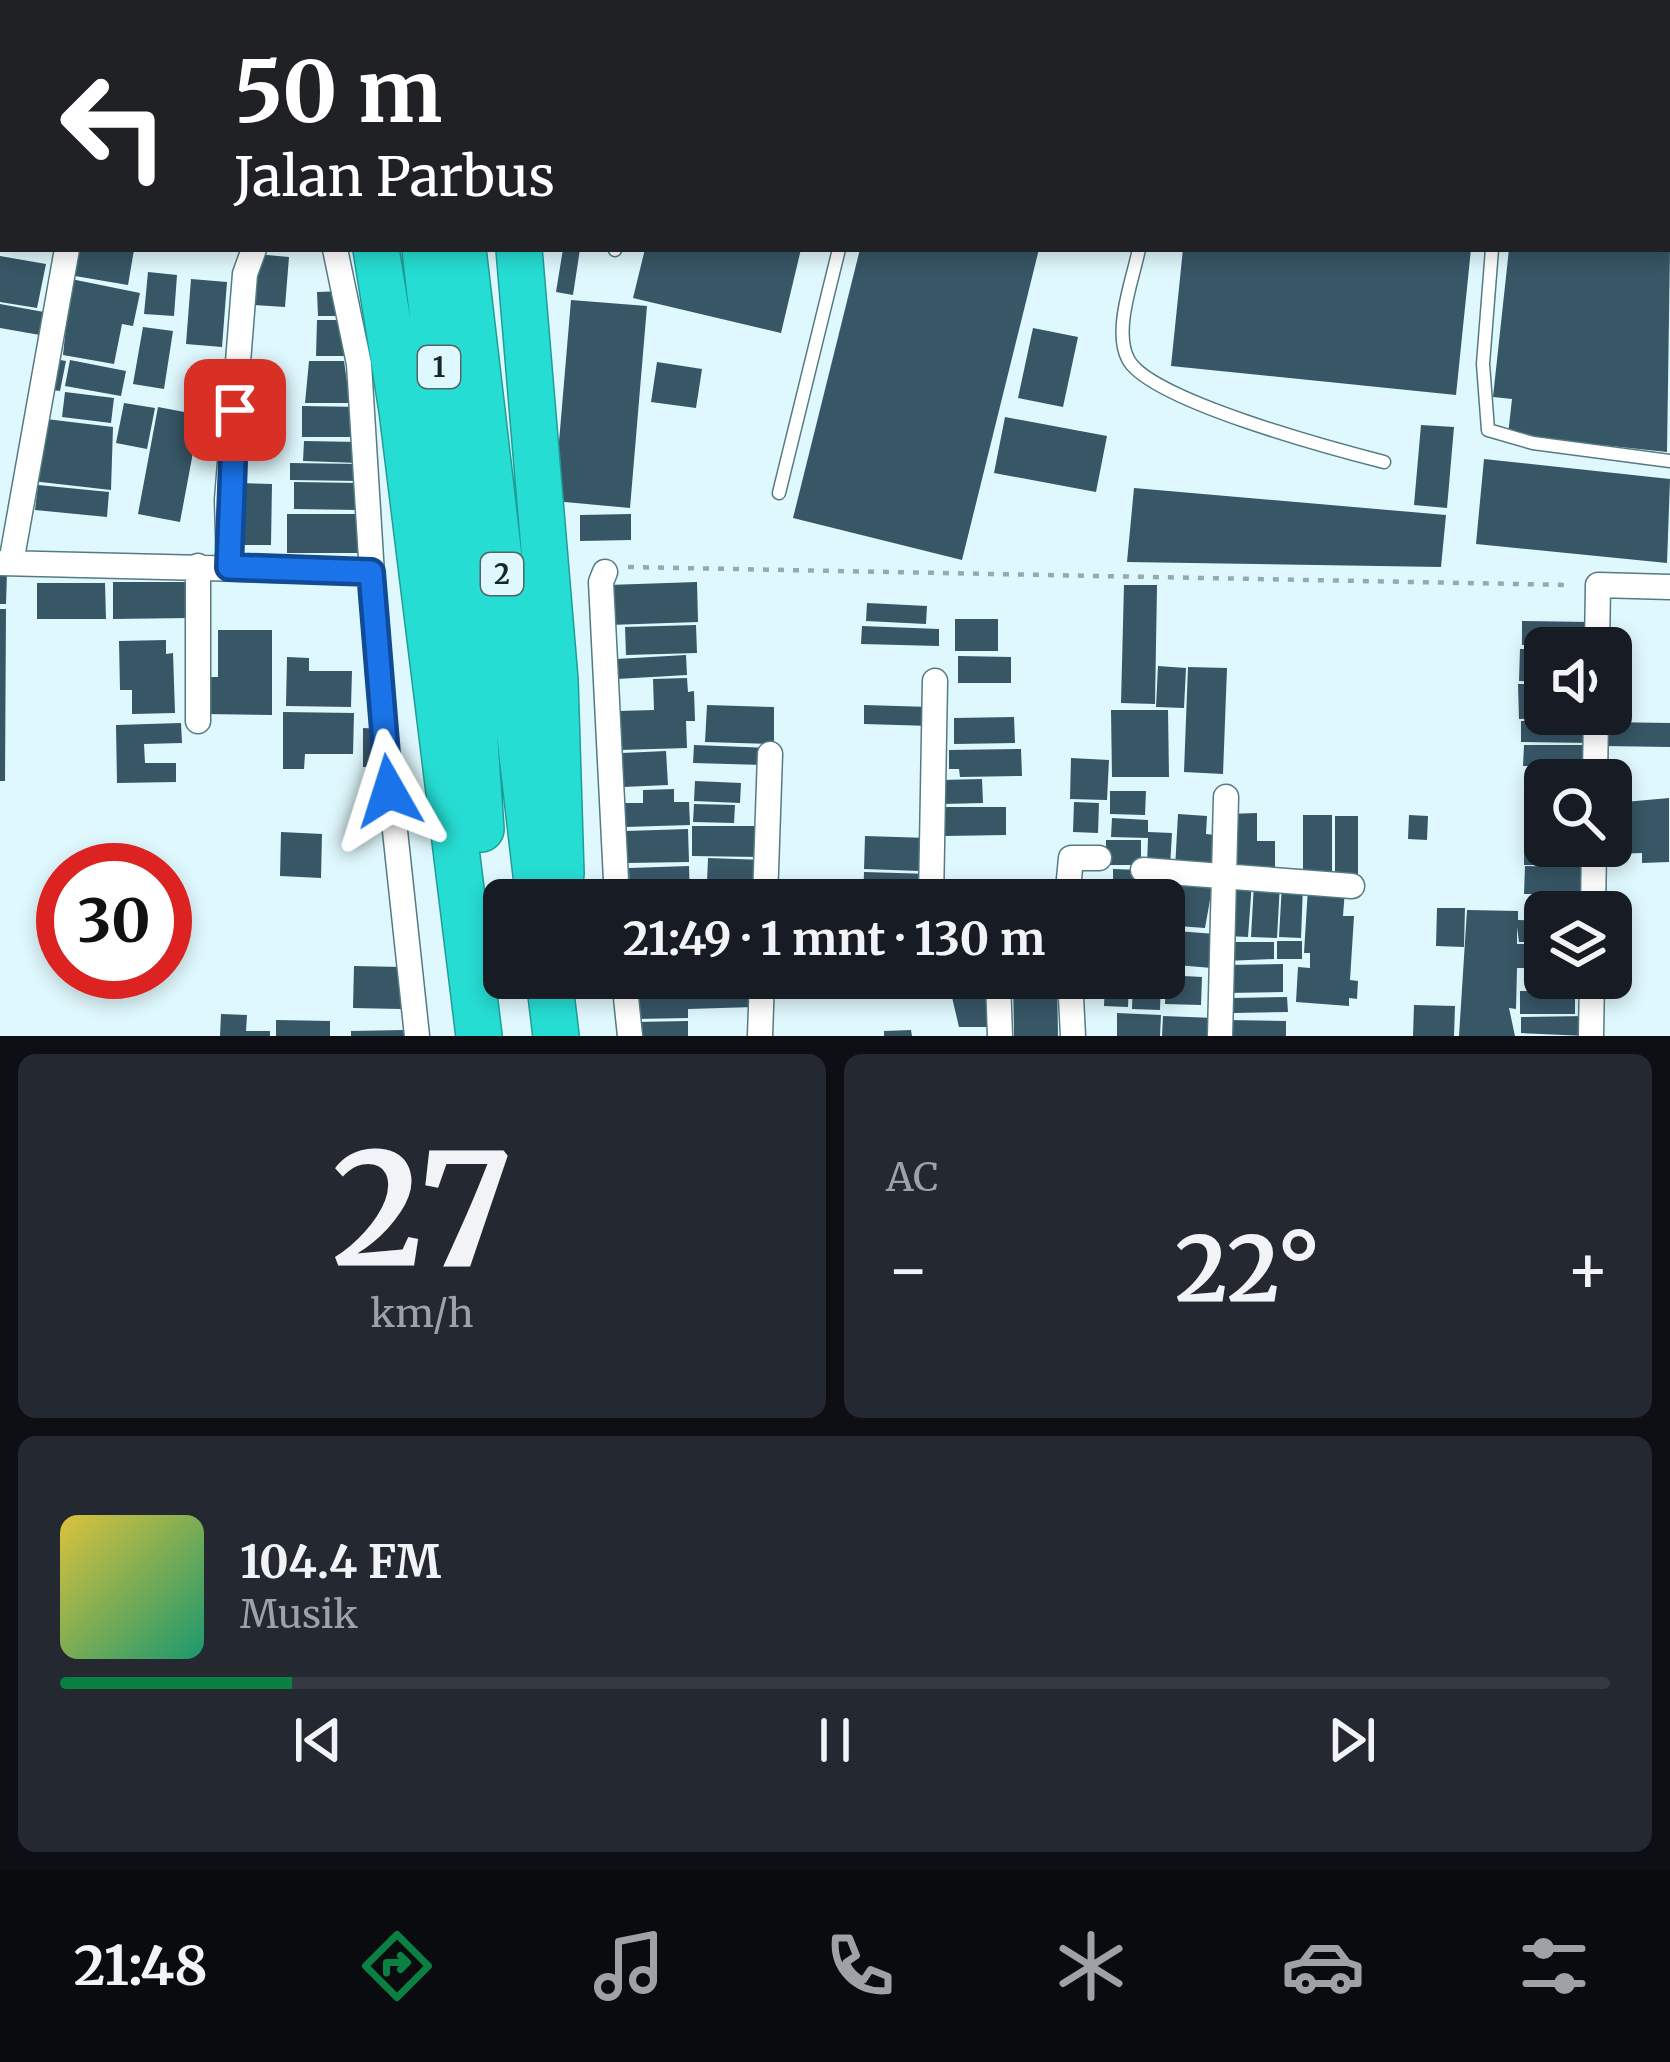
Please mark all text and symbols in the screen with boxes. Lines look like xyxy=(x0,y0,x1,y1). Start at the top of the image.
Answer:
text: 50 m xyxy=(234,39,442,145)
icon: left xyxy=(36,48,192,204)
text: Jalan Parbus xyxy=(234,143,555,211)
road number: 1 xyxy=(418,346,460,388)
pin xyxy=(184,359,286,461)
icon: arrive xyxy=(202,377,268,443)
road number: 2 xyxy=(481,553,523,595)
map controls xyxy=(1524,627,1632,999)
button: sound xyxy=(1524,627,1632,735)
position arrow xyxy=(326,728,452,854)
button: search xyxy=(1524,759,1632,867)
speed limit sign: 30 xyxy=(36,843,192,999)
button: layers xyxy=(1524,891,1632,999)
text: 21:49 · 1 mnt · 130 m xyxy=(623,911,1045,967)
text: 27 xyxy=(332,1112,512,1309)
text: AC xyxy=(886,1153,938,1202)
text: 22° xyxy=(1175,1212,1321,1326)
text: − xyxy=(886,1228,930,1311)
text: + xyxy=(1566,1228,1610,1311)
text: km/h xyxy=(370,1289,474,1338)
text: 104.4 FM xyxy=(240,1534,441,1590)
text: Musik xyxy=(240,1590,358,1639)
icon: previous xyxy=(285,1707,351,1773)
icon: pause xyxy=(802,1707,868,1773)
icon: next xyxy=(1319,1707,1385,1773)
icon: directions xyxy=(355,1924,439,2008)
icon: music xyxy=(587,1924,671,2008)
icon: phone xyxy=(818,1924,902,2008)
icon: climate xyxy=(1049,1924,1133,2008)
icon: car xyxy=(1281,1924,1365,2008)
icon: filters xyxy=(1512,1924,1596,2008)
text: 21:48 xyxy=(74,1932,208,2000)

